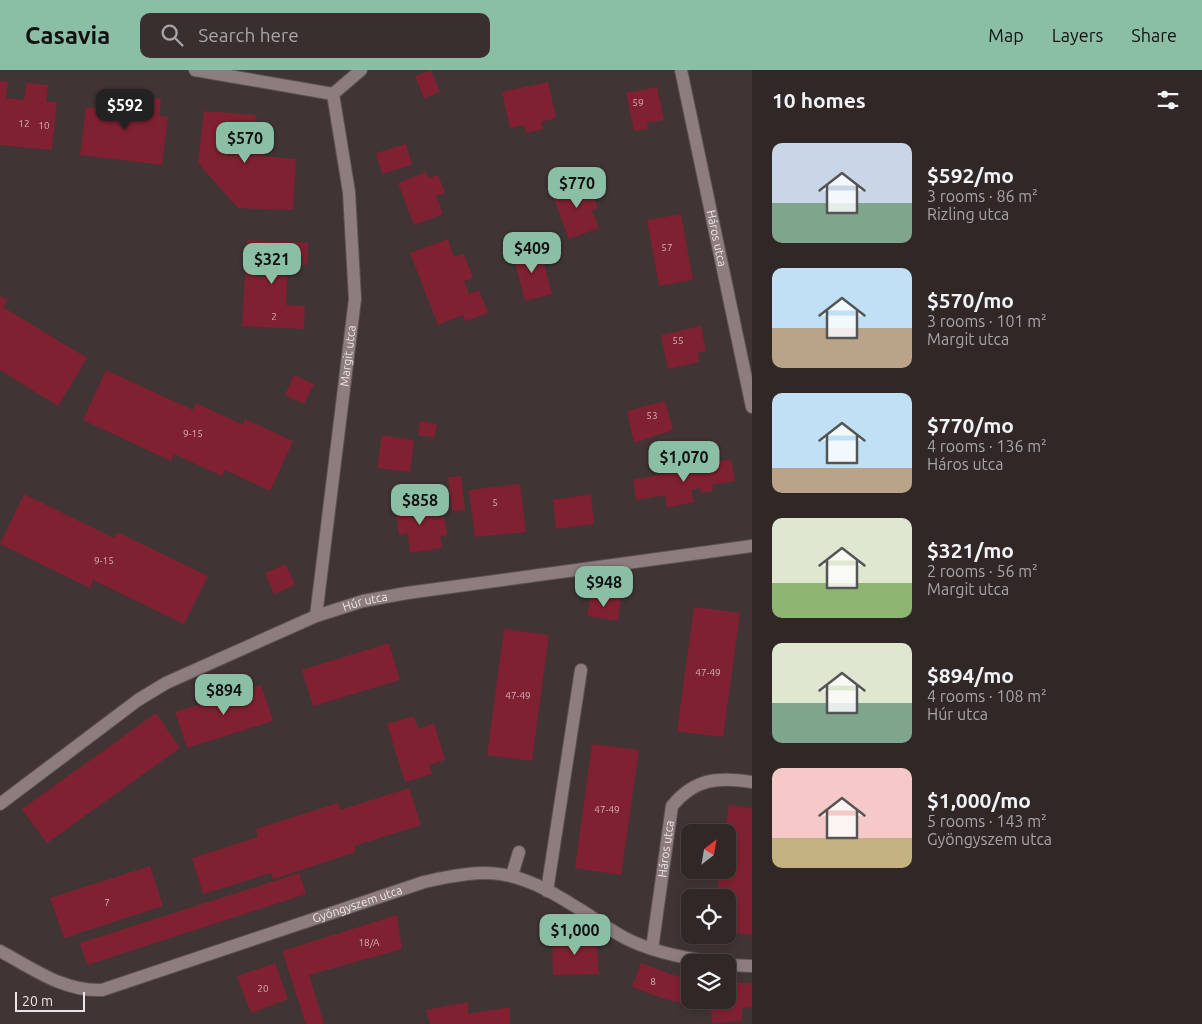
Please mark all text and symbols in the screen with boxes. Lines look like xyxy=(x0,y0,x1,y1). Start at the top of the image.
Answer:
search box xyxy=(140,13,490,58)
icon: search xyxy=(158,21,186,49)
text: Casavia xyxy=(25,22,110,49)
text: Search here xyxy=(198,24,299,46)
text: Map xyxy=(988,25,1024,45)
text: Layers xyxy=(1052,25,1103,45)
text: Share xyxy=(1131,25,1177,45)
icon: filters xyxy=(1154,86,1182,114)
pin: $592 xyxy=(95,88,155,131)
text: 10 homes xyxy=(772,88,866,112)
text: $592 xyxy=(107,96,143,114)
house number: 59 xyxy=(632,97,644,108)
house number: 12 xyxy=(18,118,30,129)
house number: 10 xyxy=(38,120,50,131)
pin: $570 xyxy=(215,122,275,164)
text: $570 xyxy=(227,129,263,147)
icon: home xyxy=(812,163,872,223)
text: $592/mo xyxy=(927,163,1014,187)
pin: $770 xyxy=(547,166,607,209)
text: $770 xyxy=(559,174,595,192)
text: 3 rooms · 86 m² xyxy=(927,187,1038,205)
text: Rizling utca xyxy=(927,205,1009,223)
street label: Háros utca xyxy=(705,209,729,268)
pin: $409 xyxy=(502,232,562,274)
text: $409 xyxy=(514,239,550,257)
pin: $321 xyxy=(242,242,302,285)
house number: 57 xyxy=(661,242,673,253)
text: $321 xyxy=(254,250,290,268)
icon: home xyxy=(812,288,872,348)
text: $570/mo xyxy=(927,288,1014,312)
house number: 2 xyxy=(271,311,277,322)
text: 3 rooms · 101 m² xyxy=(927,312,1047,330)
street label: Margit utca xyxy=(337,324,358,387)
text: Margit utca xyxy=(927,330,1009,348)
house number: 55 xyxy=(672,335,684,346)
house number: 53 xyxy=(646,410,658,421)
icon: home xyxy=(812,413,872,473)
text: $770/mo xyxy=(927,413,1014,437)
house number: 9-15 xyxy=(183,428,203,439)
text: 4 rooms · 136 m² xyxy=(927,437,1047,455)
pin: $1,070 xyxy=(643,440,725,483)
text: $1,070 xyxy=(659,448,709,466)
text: Háros utca xyxy=(927,455,1003,473)
pin: $858 xyxy=(390,484,450,526)
text: $858 xyxy=(402,491,438,509)
house number: 5 xyxy=(492,497,498,508)
icon: home xyxy=(812,538,872,598)
text: $321/mo xyxy=(927,538,1014,562)
house number: 9-15 xyxy=(94,555,114,566)
text: 2 rooms · 56 m² xyxy=(927,562,1038,580)
pin: $948 xyxy=(574,566,634,608)
text: $948 xyxy=(586,573,622,591)
text: Margit utca xyxy=(927,580,1009,598)
street label: Húr utca xyxy=(341,590,388,613)
icon: home xyxy=(812,663,872,723)
text: $894/mo xyxy=(927,663,1014,687)
house number: 47-49 xyxy=(695,667,721,678)
pin: $894 xyxy=(194,674,254,716)
text: $894 xyxy=(206,681,242,699)
text: 4 rooms · 108 m² xyxy=(927,687,1047,705)
house number: 47-49 xyxy=(505,690,531,701)
text: Húr utca xyxy=(927,705,988,723)
icon: home xyxy=(812,788,872,848)
text: $1,000/mo xyxy=(927,788,1031,812)
house number: 47-49 xyxy=(594,804,620,815)
text: 5 rooms · 143 m² xyxy=(927,812,1047,830)
street label: Háros utca xyxy=(655,820,676,878)
north arrow xyxy=(681,824,736,879)
map controls xyxy=(681,824,736,1009)
text: Gyöngyszem utca xyxy=(927,830,1052,848)
street label: Gyöngyszem utca xyxy=(311,883,404,925)
button: locate xyxy=(681,889,736,944)
house number: 7 xyxy=(104,897,110,908)
pin: $1,000 xyxy=(534,914,616,956)
text: $1,000 xyxy=(550,921,600,939)
house number: 18/A xyxy=(358,937,380,948)
button: layers xyxy=(681,954,736,1009)
house number: 8 xyxy=(650,976,656,987)
house number: 20 xyxy=(257,983,269,994)
scale bar xyxy=(15,989,85,1012)
text: 20 m xyxy=(22,993,53,1009)

